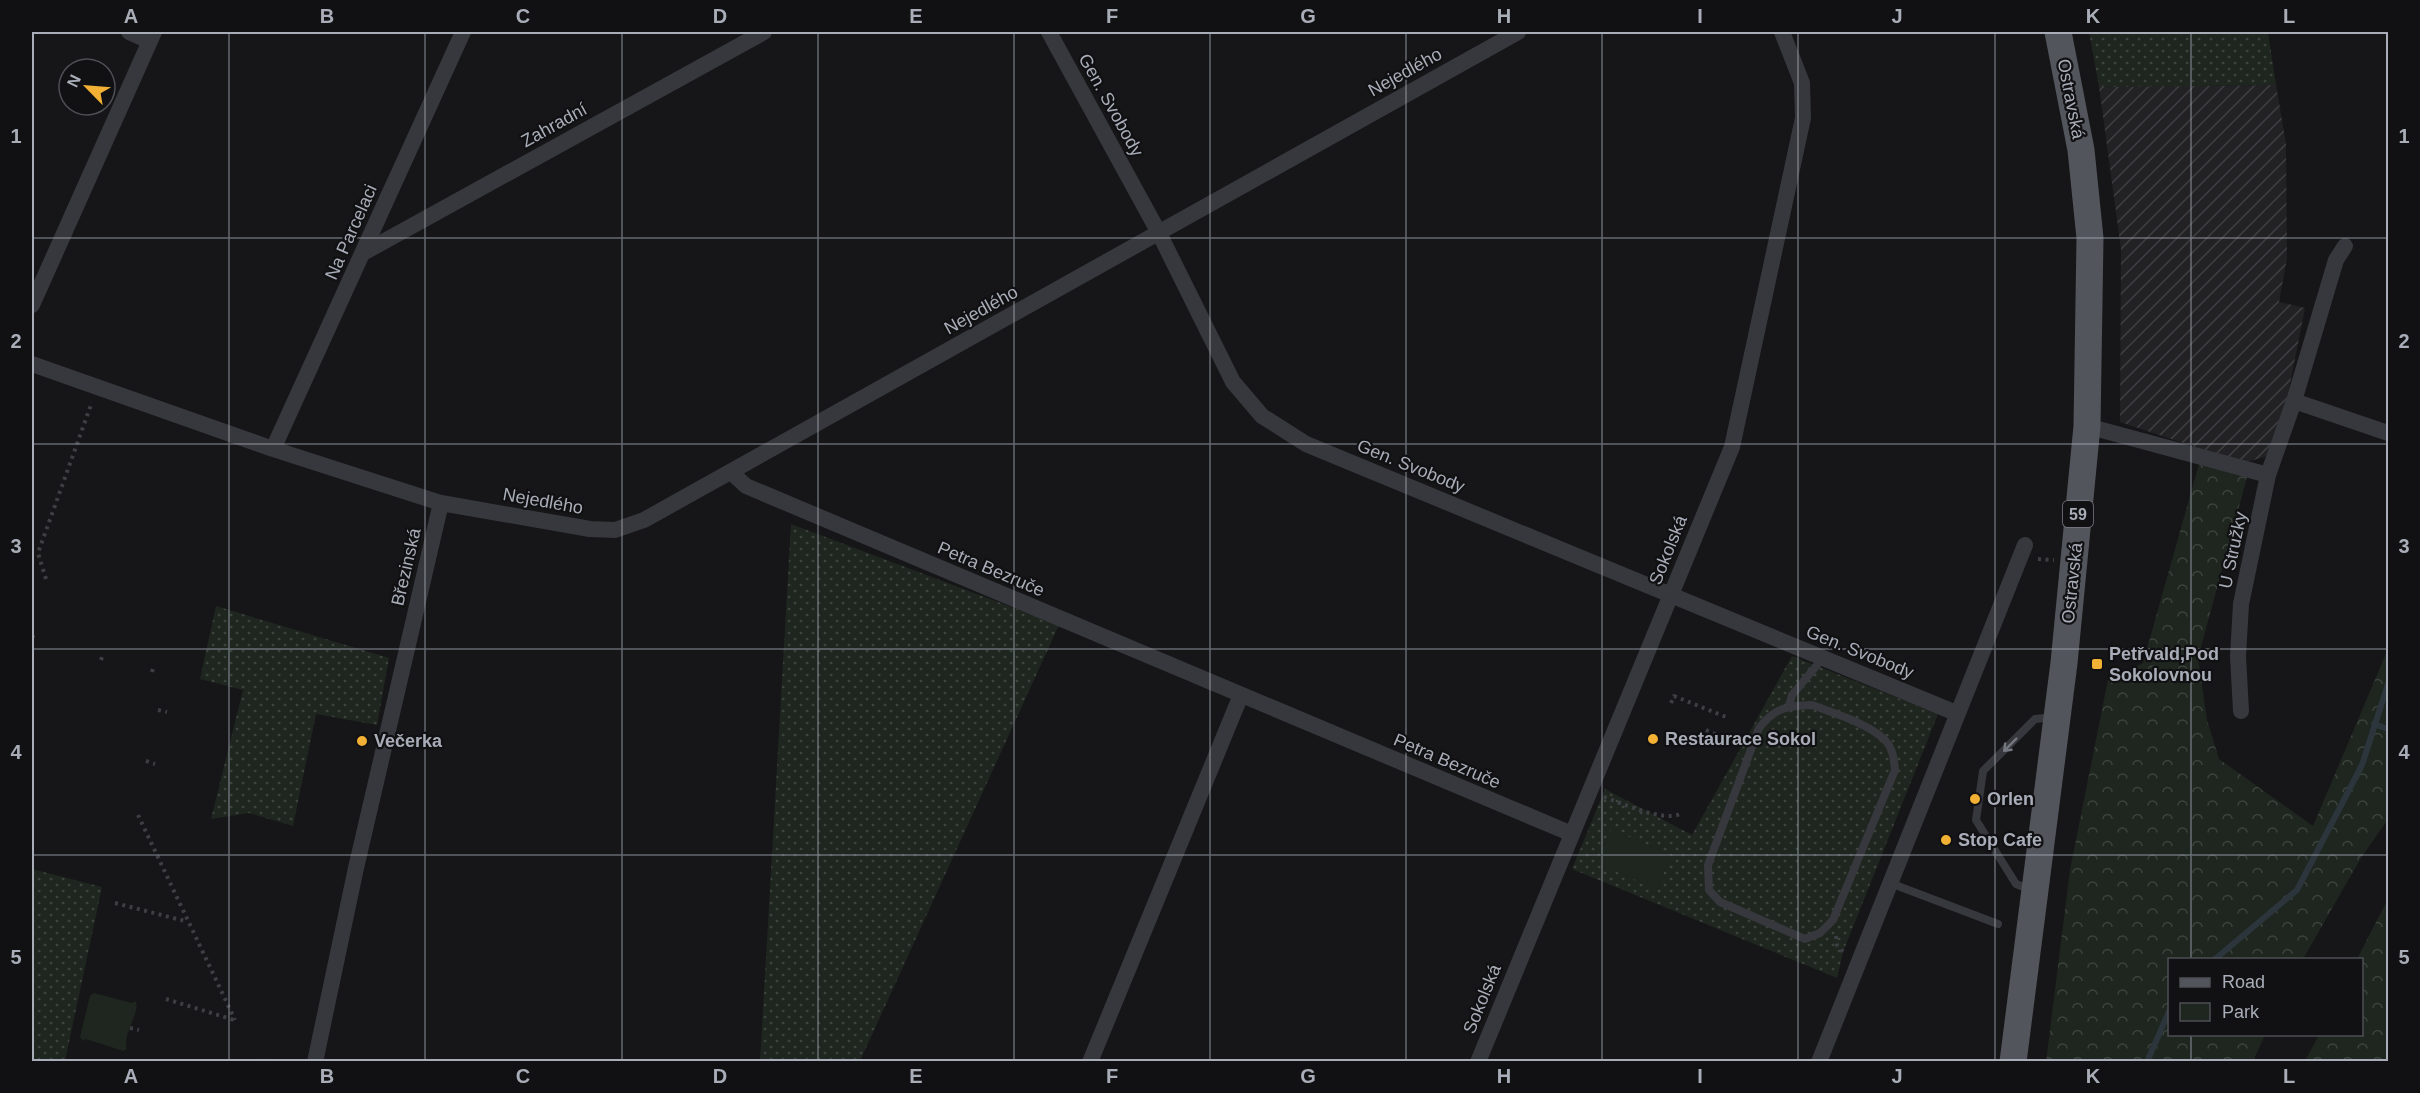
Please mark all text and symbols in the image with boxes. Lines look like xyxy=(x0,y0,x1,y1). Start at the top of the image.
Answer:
text: A xyxy=(124,5,138,27)
text: B xyxy=(320,5,334,27)
text: C xyxy=(516,5,530,27)
text: D xyxy=(713,5,727,27)
text: E xyxy=(909,5,923,27)
text: F xyxy=(1106,5,1118,27)
text: G xyxy=(1300,5,1316,27)
text: H xyxy=(1497,5,1511,27)
text: I xyxy=(1697,5,1703,27)
text: J xyxy=(1891,5,1903,27)
text: K xyxy=(2086,5,2101,27)
text: L xyxy=(2283,5,2295,27)
street label: Nejedlého xyxy=(1365,44,1445,100)
street label: Gen. Svobody xyxy=(1075,50,1147,160)
north arrow xyxy=(57,57,117,117)
street label: Ostravská xyxy=(2053,57,2089,142)
text: N xyxy=(64,72,84,90)
street label: Zahradní xyxy=(518,99,590,151)
text: 1 xyxy=(10,125,22,147)
text: 1 xyxy=(2398,125,2410,147)
street label: Na Parcelaci xyxy=(321,181,381,283)
street label: Nejedlého xyxy=(941,282,1021,338)
text: 2 xyxy=(10,330,22,352)
text: 2 xyxy=(2398,330,2410,352)
street label: Gen. Svobody xyxy=(1354,435,1468,497)
street label: Nejedlého xyxy=(501,484,585,518)
road number: 59 xyxy=(2063,501,2093,527)
street label: U Stružky xyxy=(2215,510,2251,590)
street label: Sokolská xyxy=(1645,511,1691,588)
street label: Březinská xyxy=(387,525,425,608)
text: 3 xyxy=(10,535,22,557)
text: 3 xyxy=(2398,535,2410,557)
street label: Petra Bezruče xyxy=(935,538,1047,600)
street label: Ostravská xyxy=(2058,541,2086,624)
street label: Gen. Svobody xyxy=(1803,621,1917,683)
place label: Petřvald,Pod Sokolovnou xyxy=(2109,644,2219,685)
marker: Petřvald,Pod Sokolovnou xyxy=(2090,657,2104,671)
place label: Restaurace Sokol xyxy=(1665,729,1816,749)
street label: Petra Bezruče xyxy=(1391,730,1503,792)
place label: Večerka xyxy=(374,731,443,751)
marker: Restaurace Sokol xyxy=(1646,732,1660,746)
marker: Večerka xyxy=(355,734,369,748)
one-way arrow xyxy=(2002,737,2017,752)
text: 4 xyxy=(10,741,22,763)
text: 4 xyxy=(2398,741,2410,763)
place label: Orlen xyxy=(1987,789,2034,809)
marker: Orlen xyxy=(1968,792,1982,806)
place label: Stop Cafe xyxy=(1958,830,2042,850)
marker: Stop Cafe xyxy=(1939,833,1953,847)
text: 5 xyxy=(10,946,22,968)
text: 5 xyxy=(2398,946,2410,968)
legend xyxy=(2168,958,2363,1036)
street label: Sokolská xyxy=(1459,960,1505,1037)
text: Road xyxy=(2222,972,2265,992)
text: Park xyxy=(2222,1002,2260,1022)
text: A xyxy=(124,1065,138,1087)
text: B xyxy=(320,1065,334,1087)
text: C xyxy=(516,1065,530,1087)
text: D xyxy=(713,1065,727,1087)
text: E xyxy=(909,1065,923,1087)
text: F xyxy=(1106,1065,1118,1087)
text: G xyxy=(1300,1065,1316,1087)
text: H xyxy=(1497,1065,1511,1087)
text: I xyxy=(1697,1065,1703,1087)
text: J xyxy=(1891,1065,1903,1087)
text: K xyxy=(2086,1065,2101,1087)
text: L xyxy=(2283,1065,2295,1087)

